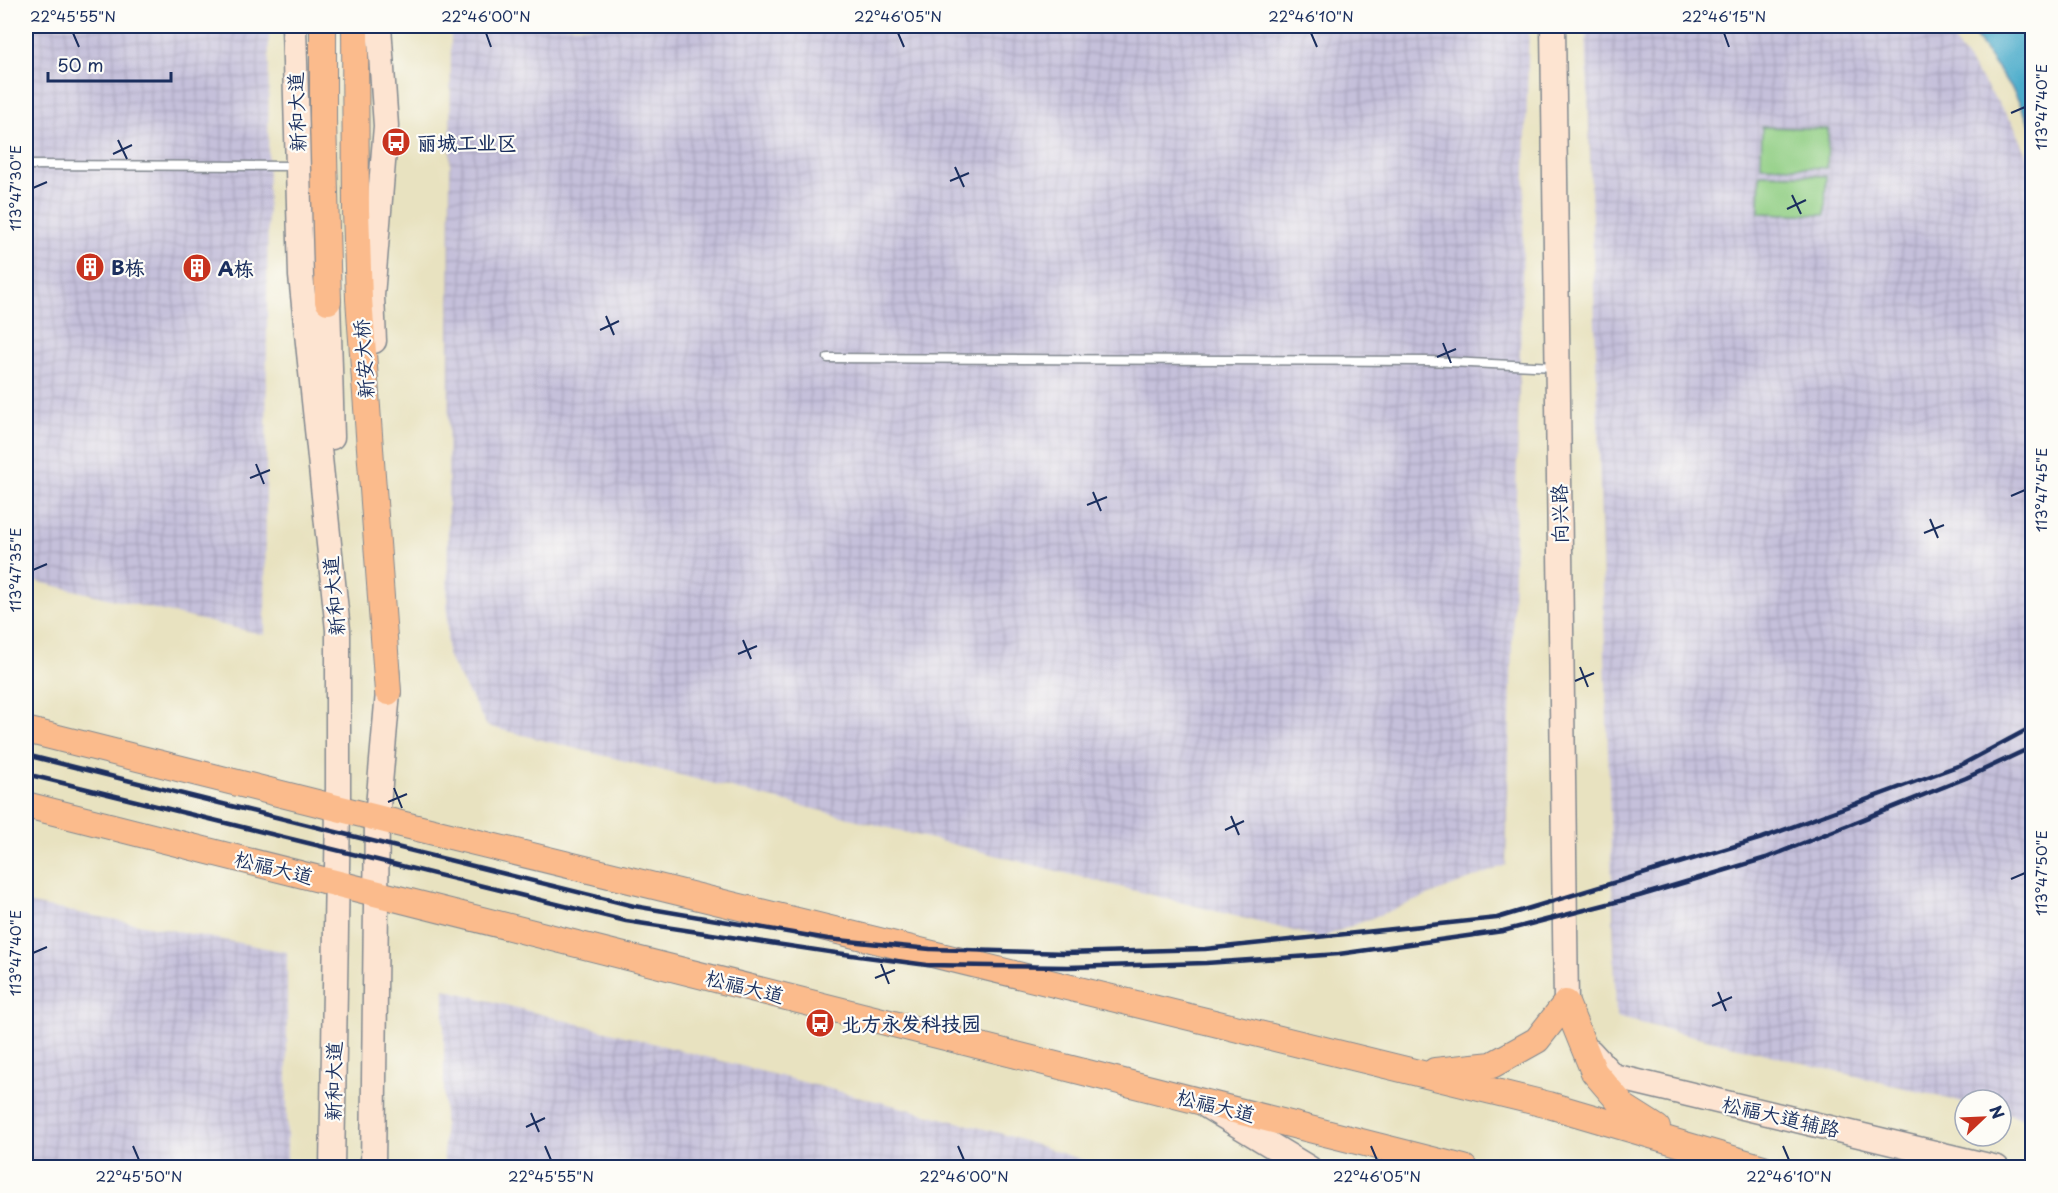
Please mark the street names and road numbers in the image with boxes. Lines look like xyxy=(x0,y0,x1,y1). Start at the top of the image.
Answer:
street label: 新和大道 xyxy=(280,72,312,152)
street label: 新安大桥 xyxy=(345,318,381,400)
street label: 向兴路 xyxy=(1543,483,1575,544)
street label: 新和大道 xyxy=(315,555,351,637)
street label: 松福大道 xyxy=(232,843,316,891)
street label: 松福大道 xyxy=(703,962,787,1010)
street label: 新和大道 xyxy=(317,1041,349,1121)
street label: 松福大道 xyxy=(1174,1081,1258,1129)
street label: 松福大道辅路 xyxy=(1719,1088,1844,1144)

